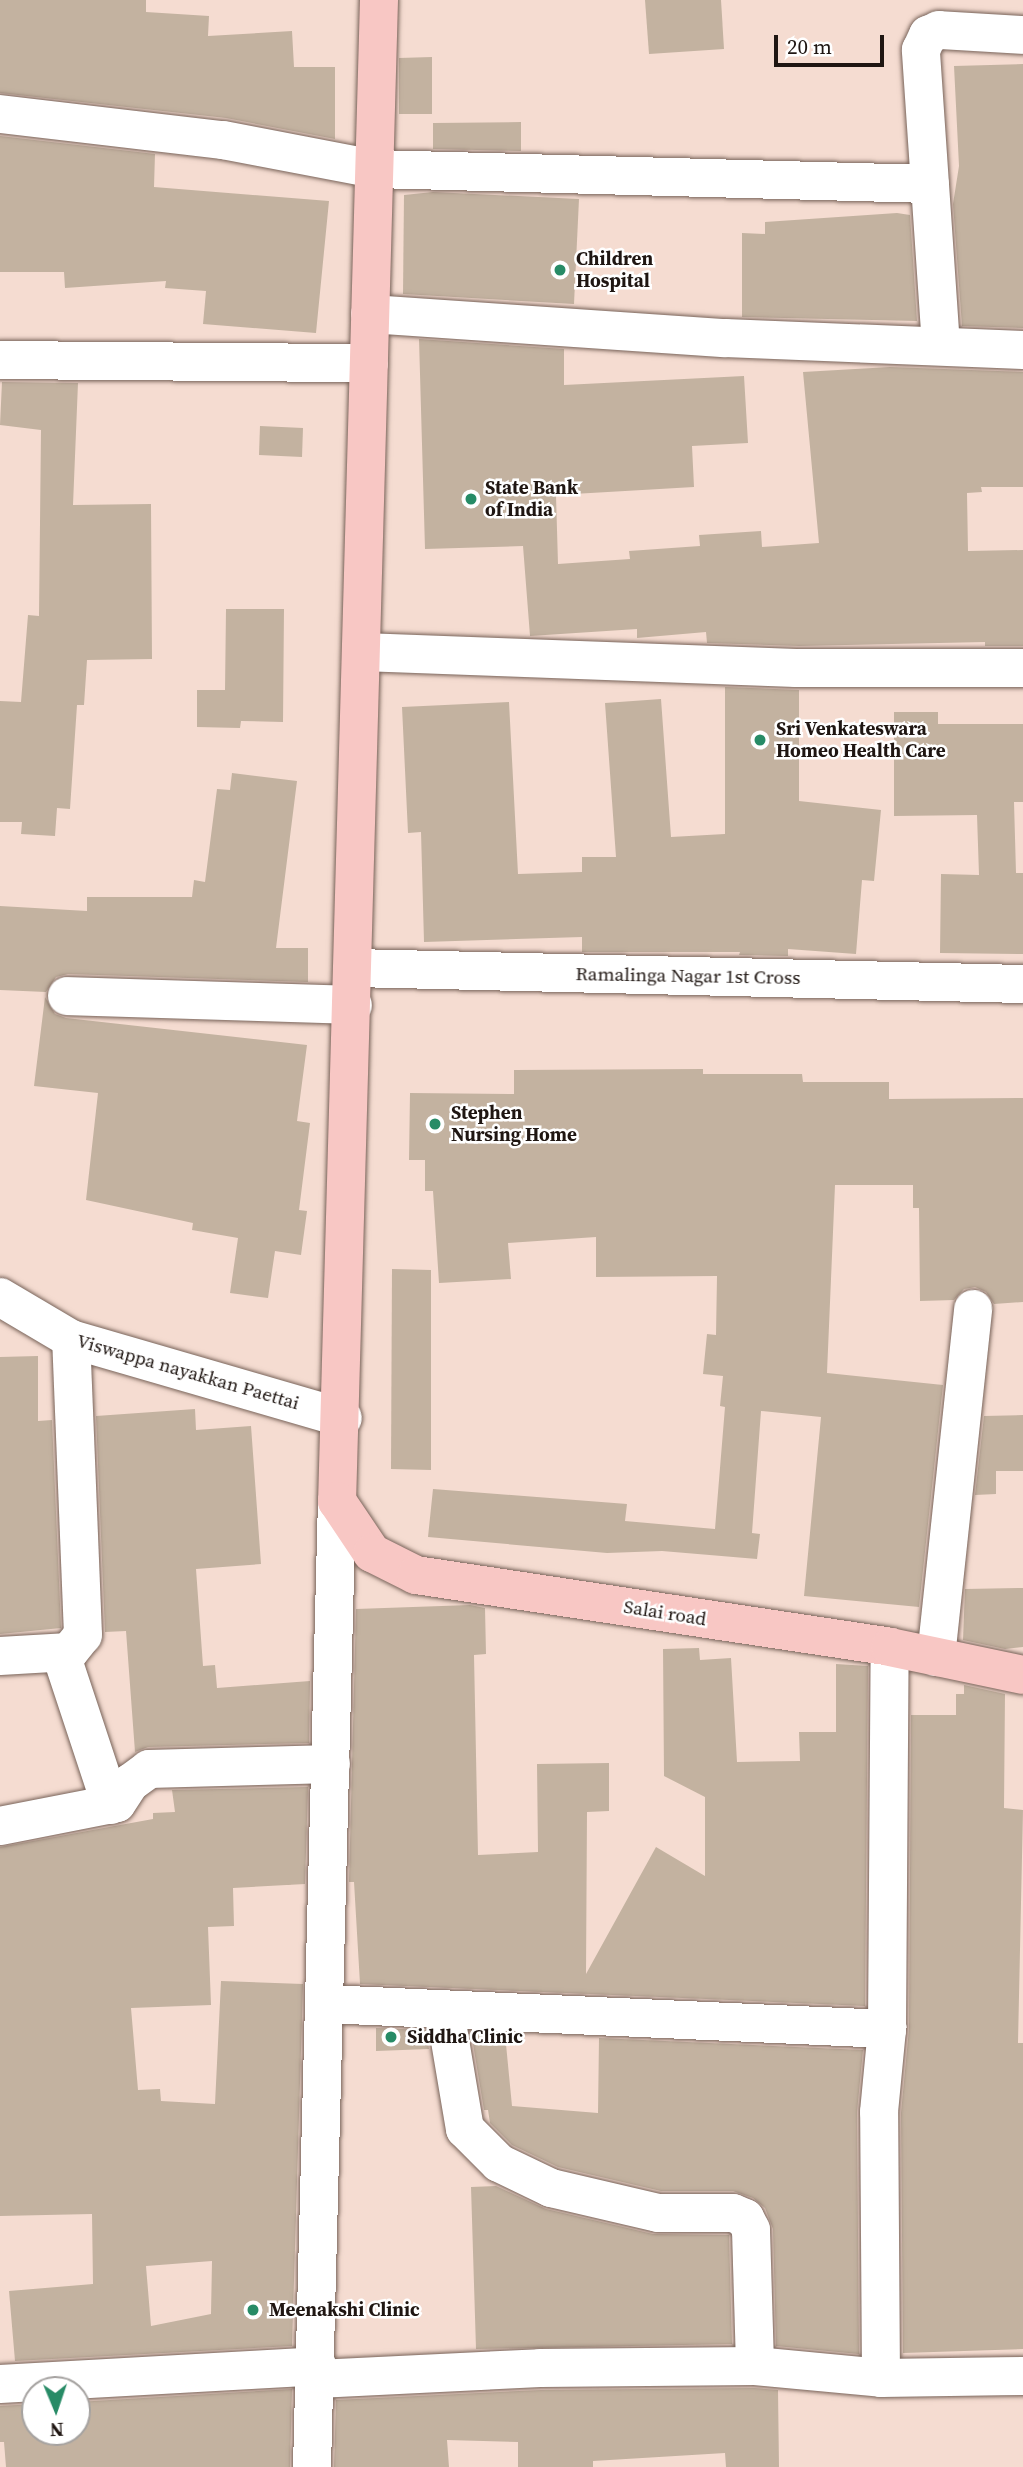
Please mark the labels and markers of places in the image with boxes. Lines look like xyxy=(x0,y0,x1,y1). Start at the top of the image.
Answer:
place label: Children Hospital xyxy=(576,248,653,292)
marker: Children Hospital xyxy=(550,260,570,280)
place label: State Bank of India xyxy=(485,477,578,521)
marker: State Bank of India xyxy=(463,491,479,507)
place label: Sri Venkateswara Homeo Health Care xyxy=(776,718,946,762)
marker: Sri Venkateswara Homeo Health Care xyxy=(750,730,770,750)
place label: Stephen Nursing Home xyxy=(451,1102,577,1146)
marker: Stephen Nursing Home xyxy=(425,1114,445,1134)
place label: Siddha Clinic xyxy=(407,2026,523,2048)
marker: Siddha Clinic xyxy=(381,2027,401,2047)
place label: Meenakshi Clinic xyxy=(269,2299,420,2321)
marker: Meenakshi Clinic xyxy=(243,2300,263,2320)

